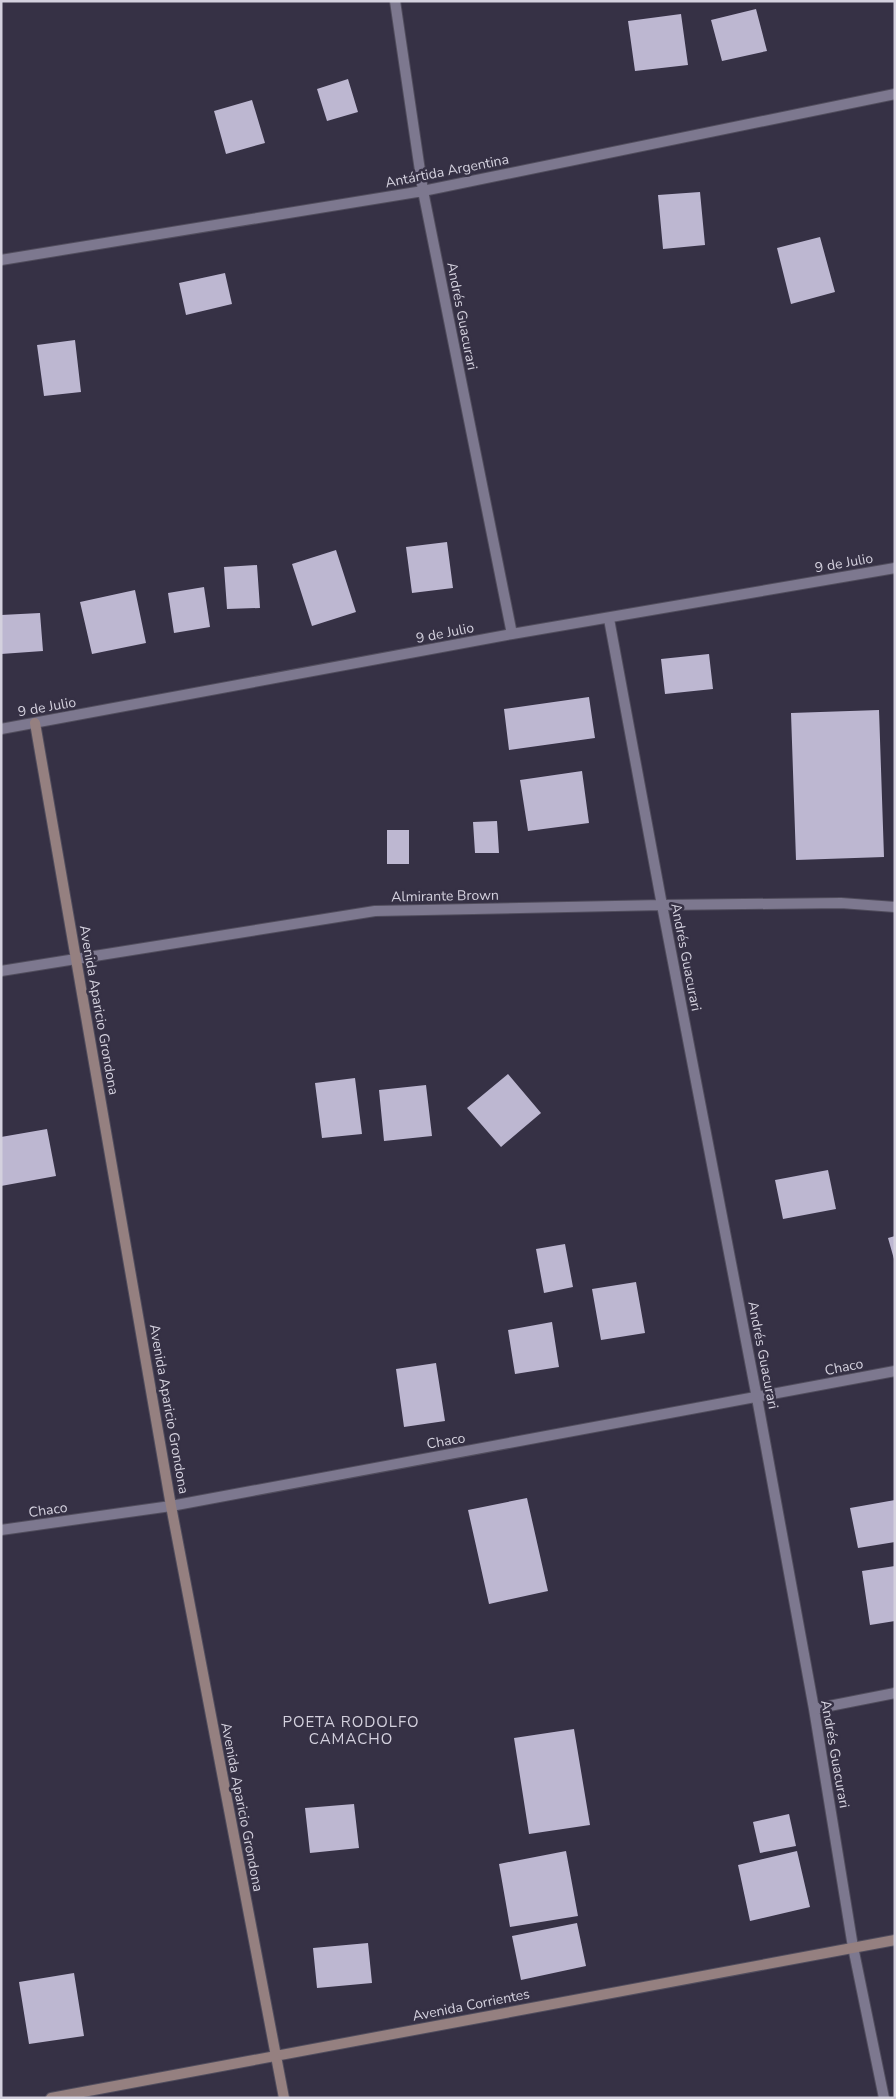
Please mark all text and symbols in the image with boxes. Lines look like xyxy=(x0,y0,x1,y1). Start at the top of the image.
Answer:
street label: Antártida Argentina xyxy=(384,150,510,192)
street label: Andrés Guacurari xyxy=(442,260,482,372)
street label: 9 de Julio xyxy=(813,549,875,577)
street label: 9 de Julio xyxy=(414,618,476,648)
street label: 9 de Julio xyxy=(16,693,78,721)
street label: Almirante Brown xyxy=(391,886,499,906)
street label: Andrés Guacurari xyxy=(666,901,706,1013)
street label: Avenida Aparicio Grondona xyxy=(75,924,123,1096)
street label: Andrés Guacurari xyxy=(743,1299,783,1411)
street label: Avenida Aparicio Grondona xyxy=(145,1323,193,1495)
street label: Chaco xyxy=(823,1354,865,1380)
street label: Chaco xyxy=(425,1428,467,1454)
street label: Chaco xyxy=(27,1498,69,1522)
street label: Andrés Guacurari xyxy=(816,1698,854,1810)
district label: POETA RODOLFO CAMACHO xyxy=(283,1712,419,1749)
street label: Avenida Aparicio Grondona xyxy=(216,1721,268,1893)
street label: Avenida Corrientes xyxy=(411,1984,532,2026)

